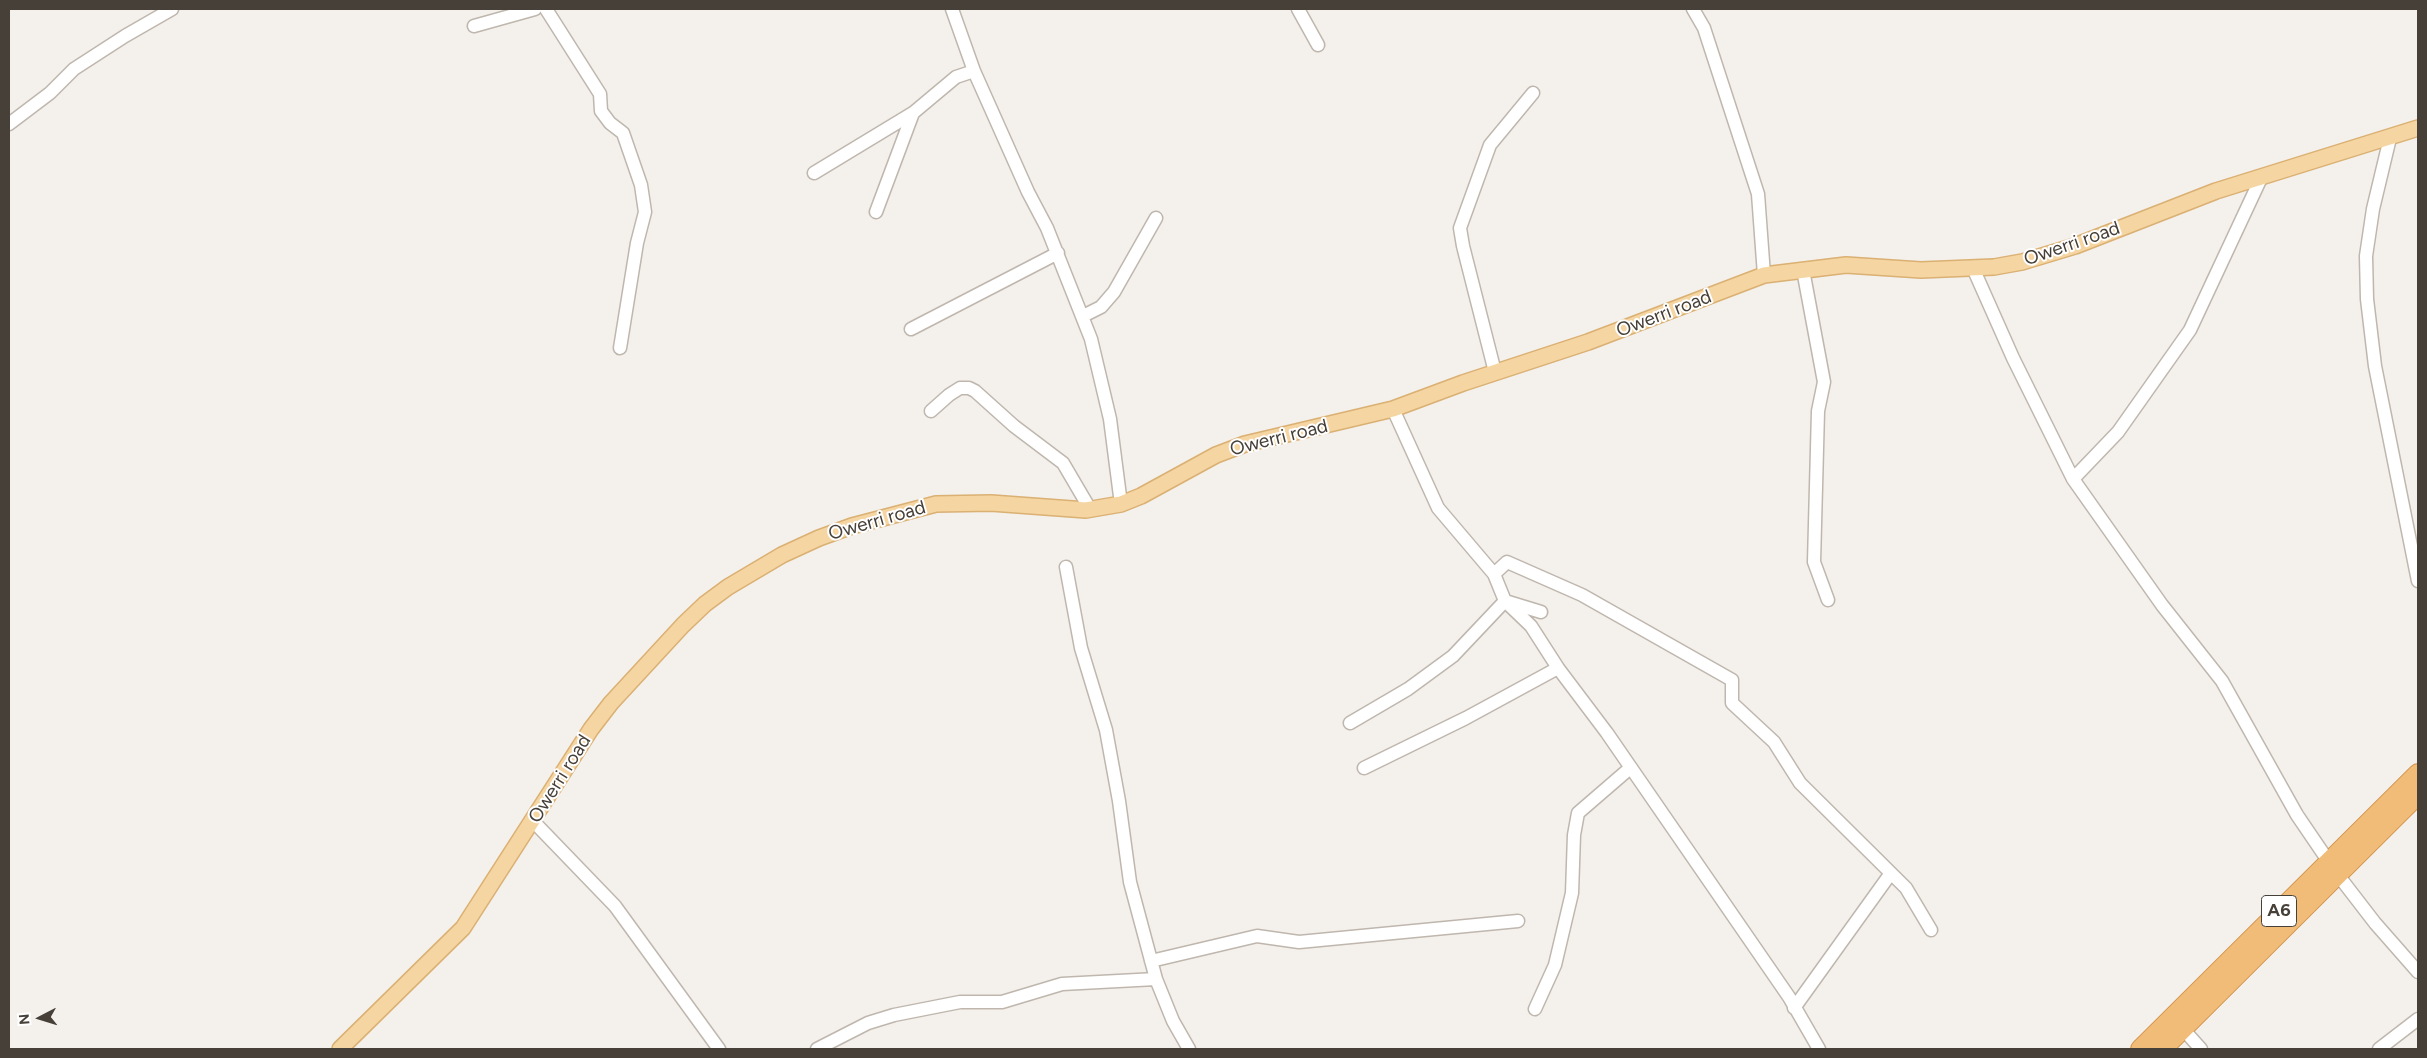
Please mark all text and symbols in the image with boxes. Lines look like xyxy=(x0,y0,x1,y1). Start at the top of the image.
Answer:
street label: Owerri road xyxy=(2021,217,2123,271)
street label: Owerri road xyxy=(1613,285,1715,343)
street label: Owerri road xyxy=(1228,415,1330,461)
street label: Owerri road xyxy=(826,496,928,546)
street label: Owerri road xyxy=(524,731,596,827)
road number: A6 xyxy=(2262,896,2296,926)
north arrow xyxy=(15,993,65,1043)
text: N xyxy=(16,1013,33,1025)

